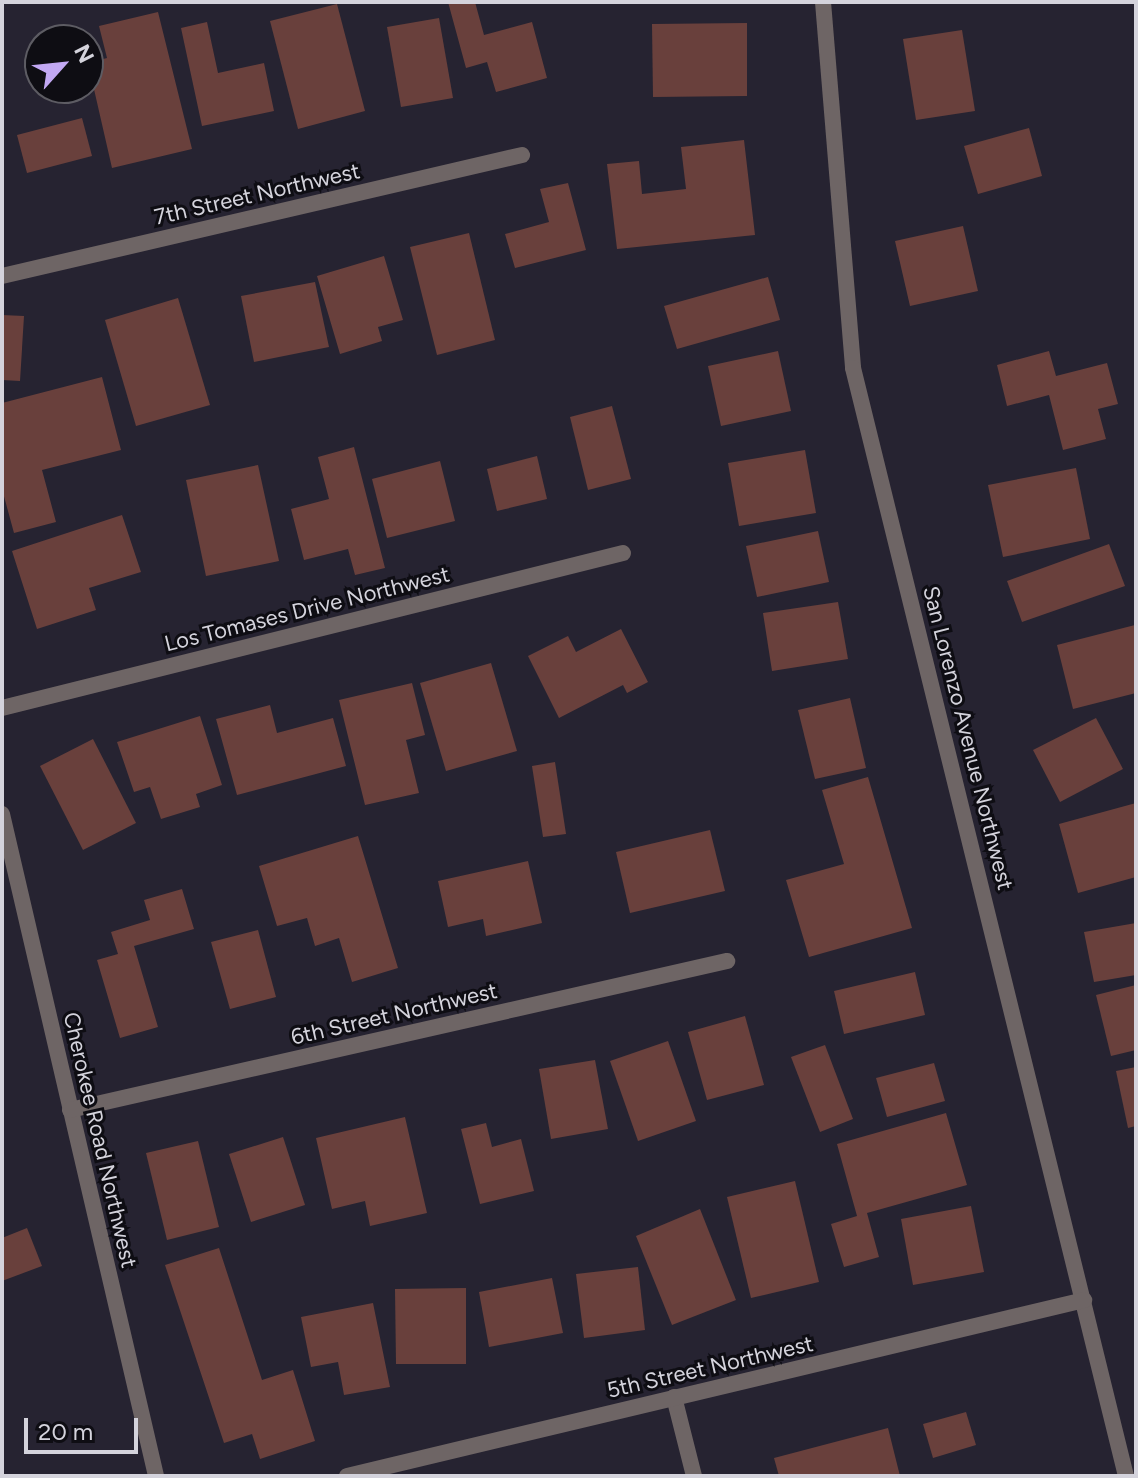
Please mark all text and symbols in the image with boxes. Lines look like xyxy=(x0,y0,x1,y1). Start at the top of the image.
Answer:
north arrow xyxy=(24,24,104,104)
text: N xyxy=(68,40,100,67)
street label: 7th Street Northwest xyxy=(152,158,362,230)
street label: Los Tomases Drive Northwest xyxy=(162,561,452,657)
street label: San Lorenzo Avenue Northwest xyxy=(917,583,1019,893)
street label: 6th Street Northwest xyxy=(288,977,500,1051)
street label: Cherokee Road Northwest xyxy=(58,1010,142,1270)
street label: 5th Street Northwest xyxy=(604,1330,816,1404)
scale bar xyxy=(28,1402,142,1452)
text: 20 m xyxy=(38,1417,93,1446)

